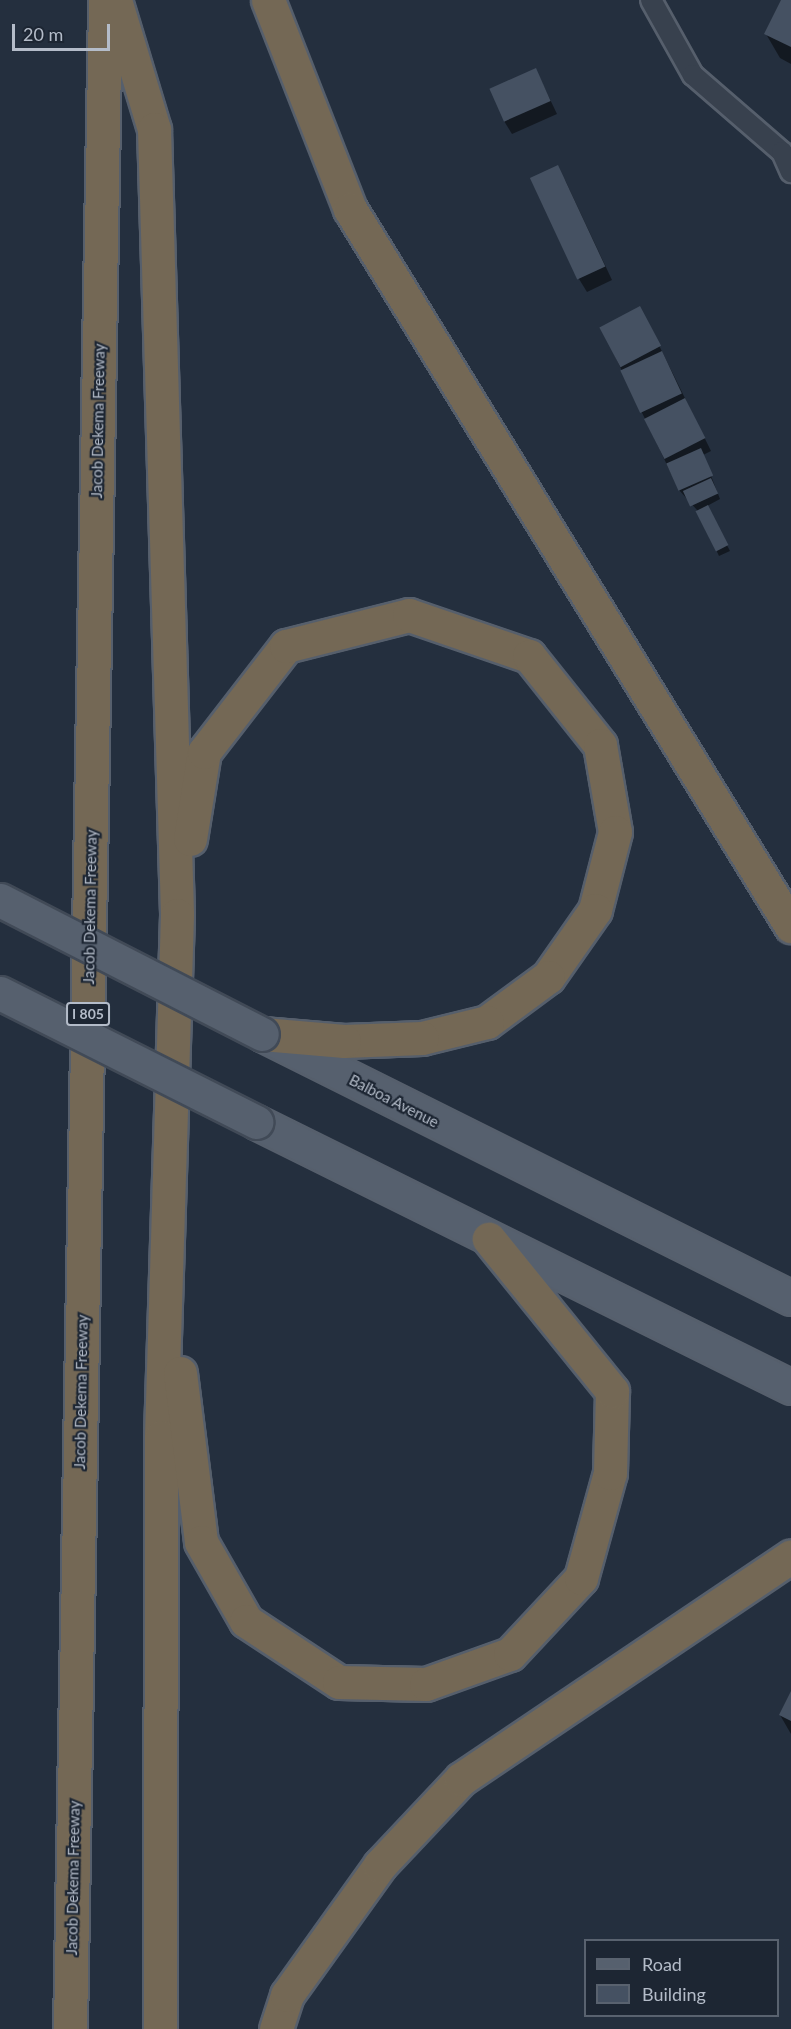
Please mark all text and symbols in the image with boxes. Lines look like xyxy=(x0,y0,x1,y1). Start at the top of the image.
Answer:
scale bar xyxy=(15,12,112,50)
text: 20 m xyxy=(23,23,63,45)
street label: Jacob Dekema Freeway xyxy=(88,344,108,498)
street label: Jacob Dekema Freeway xyxy=(80,830,100,984)
road number: I 805 xyxy=(66,1003,110,1025)
street label: Balboa Avenue xyxy=(346,1071,442,1131)
street label: Jacob Dekema Freeway xyxy=(71,1315,91,1469)
street label: Jacob Dekema Freeway xyxy=(63,1801,83,1955)
legend xyxy=(584,1939,779,2017)
text: Road xyxy=(642,1953,682,1975)
text: Building xyxy=(642,1983,706,2005)

